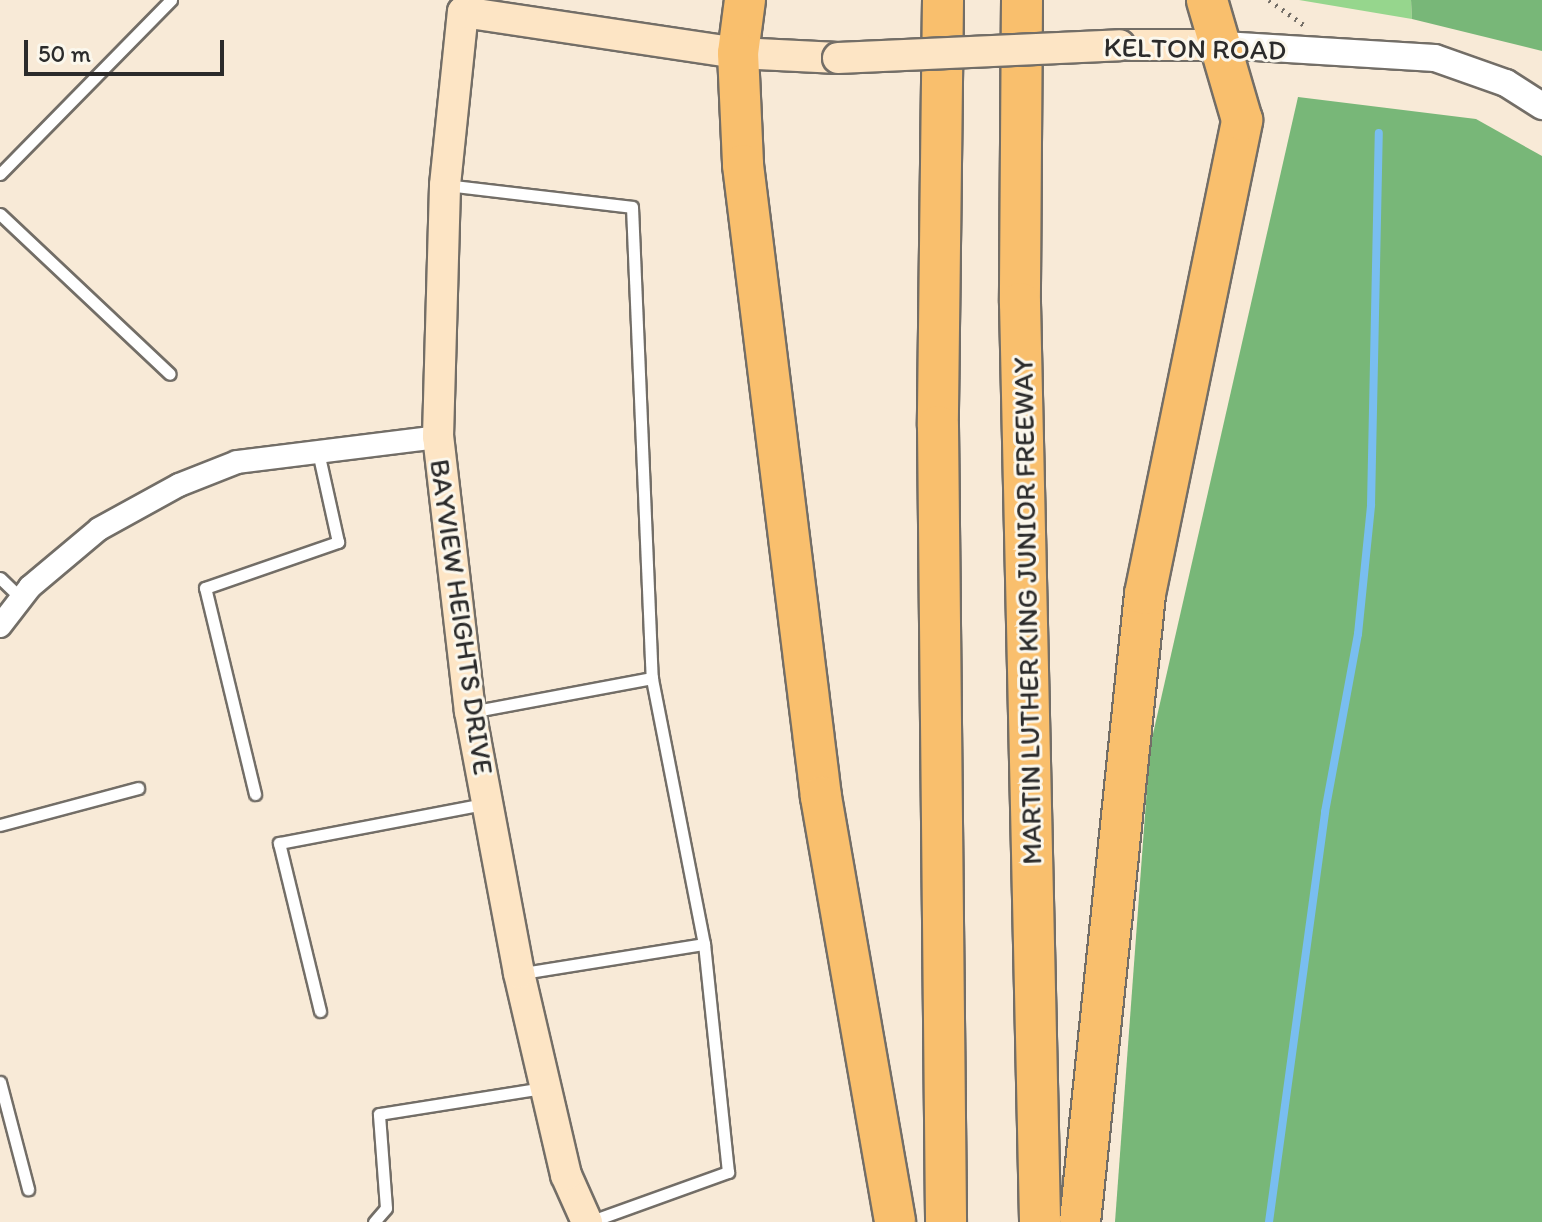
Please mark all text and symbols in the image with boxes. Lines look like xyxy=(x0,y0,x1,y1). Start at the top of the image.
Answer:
scale bar xyxy=(28,24,228,74)
street label: KELTON ROAD xyxy=(1104,30,1286,66)
text: 50 m xyxy=(38,39,91,68)
street label: MARTIN LUTHER KING JUNIOR FREEWAY xyxy=(1006,357,1048,865)
street label: BAYVIEW HEIGHTS DRIVE xyxy=(423,457,501,777)

